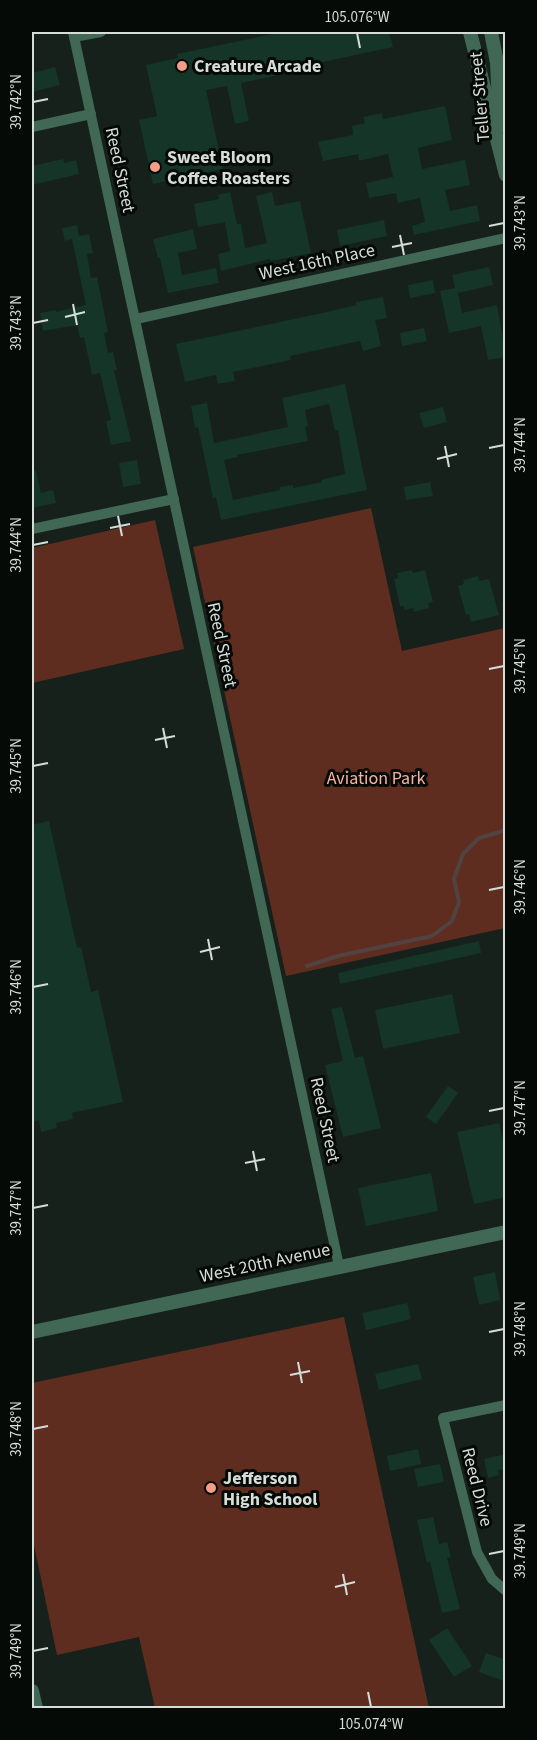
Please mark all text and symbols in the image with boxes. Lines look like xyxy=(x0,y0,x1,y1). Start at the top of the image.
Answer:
text: 105.076°W xyxy=(324,7,390,28)
street label: Teller Street xyxy=(464,51,496,143)
place label: Creature Arcade xyxy=(194,54,321,79)
marker: Creature Arcade xyxy=(175,59,189,73)
text: 39.742°N xyxy=(6,74,27,130)
street label: Reed Street xyxy=(99,125,141,215)
place label: Sweet Bloom Coffee Roasters xyxy=(167,145,290,191)
marker: Sweet Bloom Coffee Roasters xyxy=(148,160,162,174)
text: 39.743°N xyxy=(510,195,531,251)
street label: West 16th Place xyxy=(257,238,377,286)
text: 39.743°N xyxy=(6,295,27,351)
text: 39.744°N xyxy=(510,417,531,473)
text: 39.744°N xyxy=(6,517,27,573)
street label: Reed Street xyxy=(201,600,243,690)
text: 39.745°N xyxy=(510,638,531,694)
text: 39.745°N xyxy=(6,738,27,794)
park label: Aviation Park xyxy=(327,766,425,791)
text: 39.746°N xyxy=(510,859,531,915)
text: 39.746°N xyxy=(6,959,27,1015)
street label: Reed Street xyxy=(304,1075,346,1165)
text: 39.747°N xyxy=(510,1080,531,1136)
text: 39.747°N xyxy=(6,1180,27,1236)
street label: West 20th Avenue xyxy=(197,1237,333,1289)
text: 39.748°N xyxy=(510,1301,531,1357)
text: 39.748°N xyxy=(6,1401,27,1457)
street label: Reed Drive xyxy=(455,1445,499,1529)
place label: Jefferson High School xyxy=(223,1466,317,1512)
marker: Jefferson High School xyxy=(204,1481,218,1495)
text: 39.749°N xyxy=(510,1523,531,1579)
text: 39.749°N xyxy=(6,1623,27,1679)
text: 105.074°W xyxy=(338,1714,404,1735)

